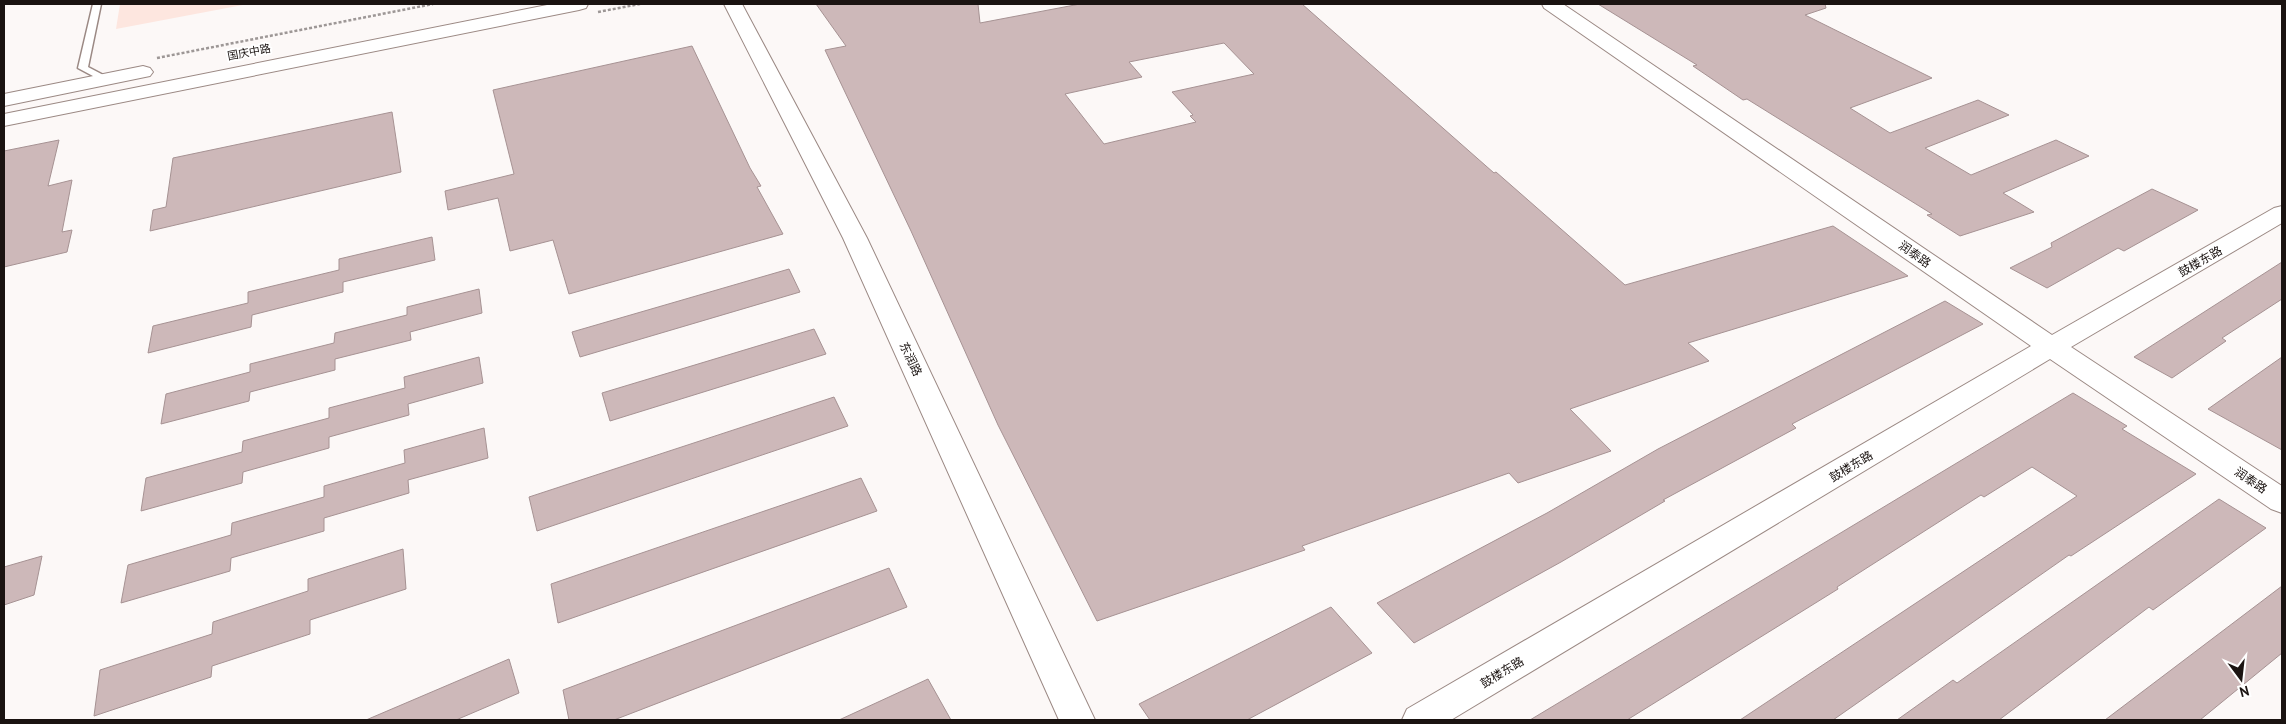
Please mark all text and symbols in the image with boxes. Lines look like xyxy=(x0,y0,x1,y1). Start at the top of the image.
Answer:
street label: 国庆中路 xyxy=(226,41,272,63)
street label: 润泰路 xyxy=(1896,238,1934,270)
street label: 鼓楼东路 xyxy=(2175,243,2225,279)
street label: 东润路 xyxy=(897,340,925,378)
street label: 鼓楼东路 xyxy=(1827,447,1875,485)
street label: 润泰路 xyxy=(2232,464,2270,496)
street label: 鼓楼东路 xyxy=(1478,653,1526,691)
north arrow xyxy=(2216,654,2266,704)
text: N xyxy=(2238,682,2251,701)

